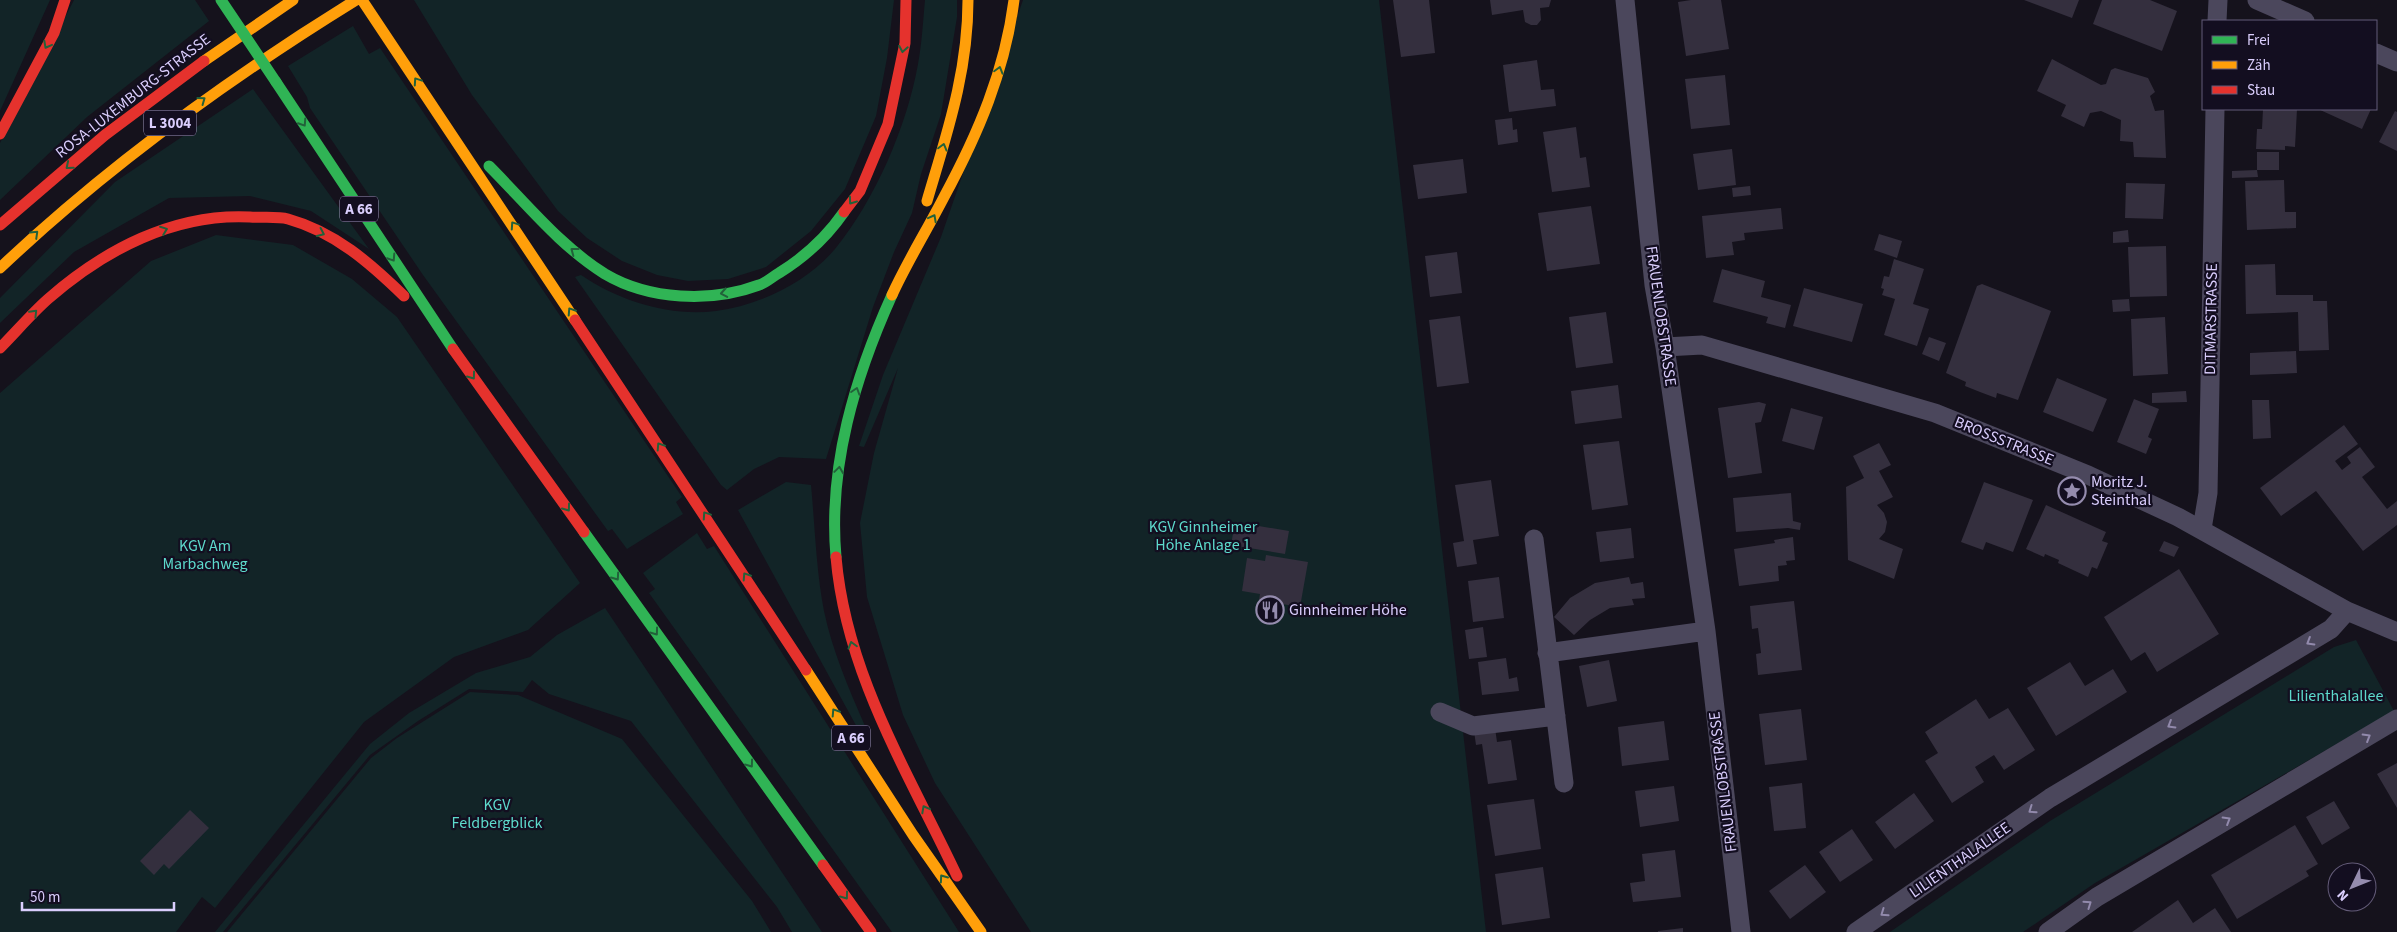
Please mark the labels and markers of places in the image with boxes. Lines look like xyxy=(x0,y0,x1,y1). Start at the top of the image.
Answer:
place label: Moritz J. Steinthal xyxy=(2091,471,2151,511)
place icon: Moritz J. Steinthal xyxy=(2057,476,2087,506)
restaurant icon: Ginnheimer Höhe xyxy=(1255,595,1285,625)
place label: Ginnheimer Höhe xyxy=(1289,599,1407,621)

